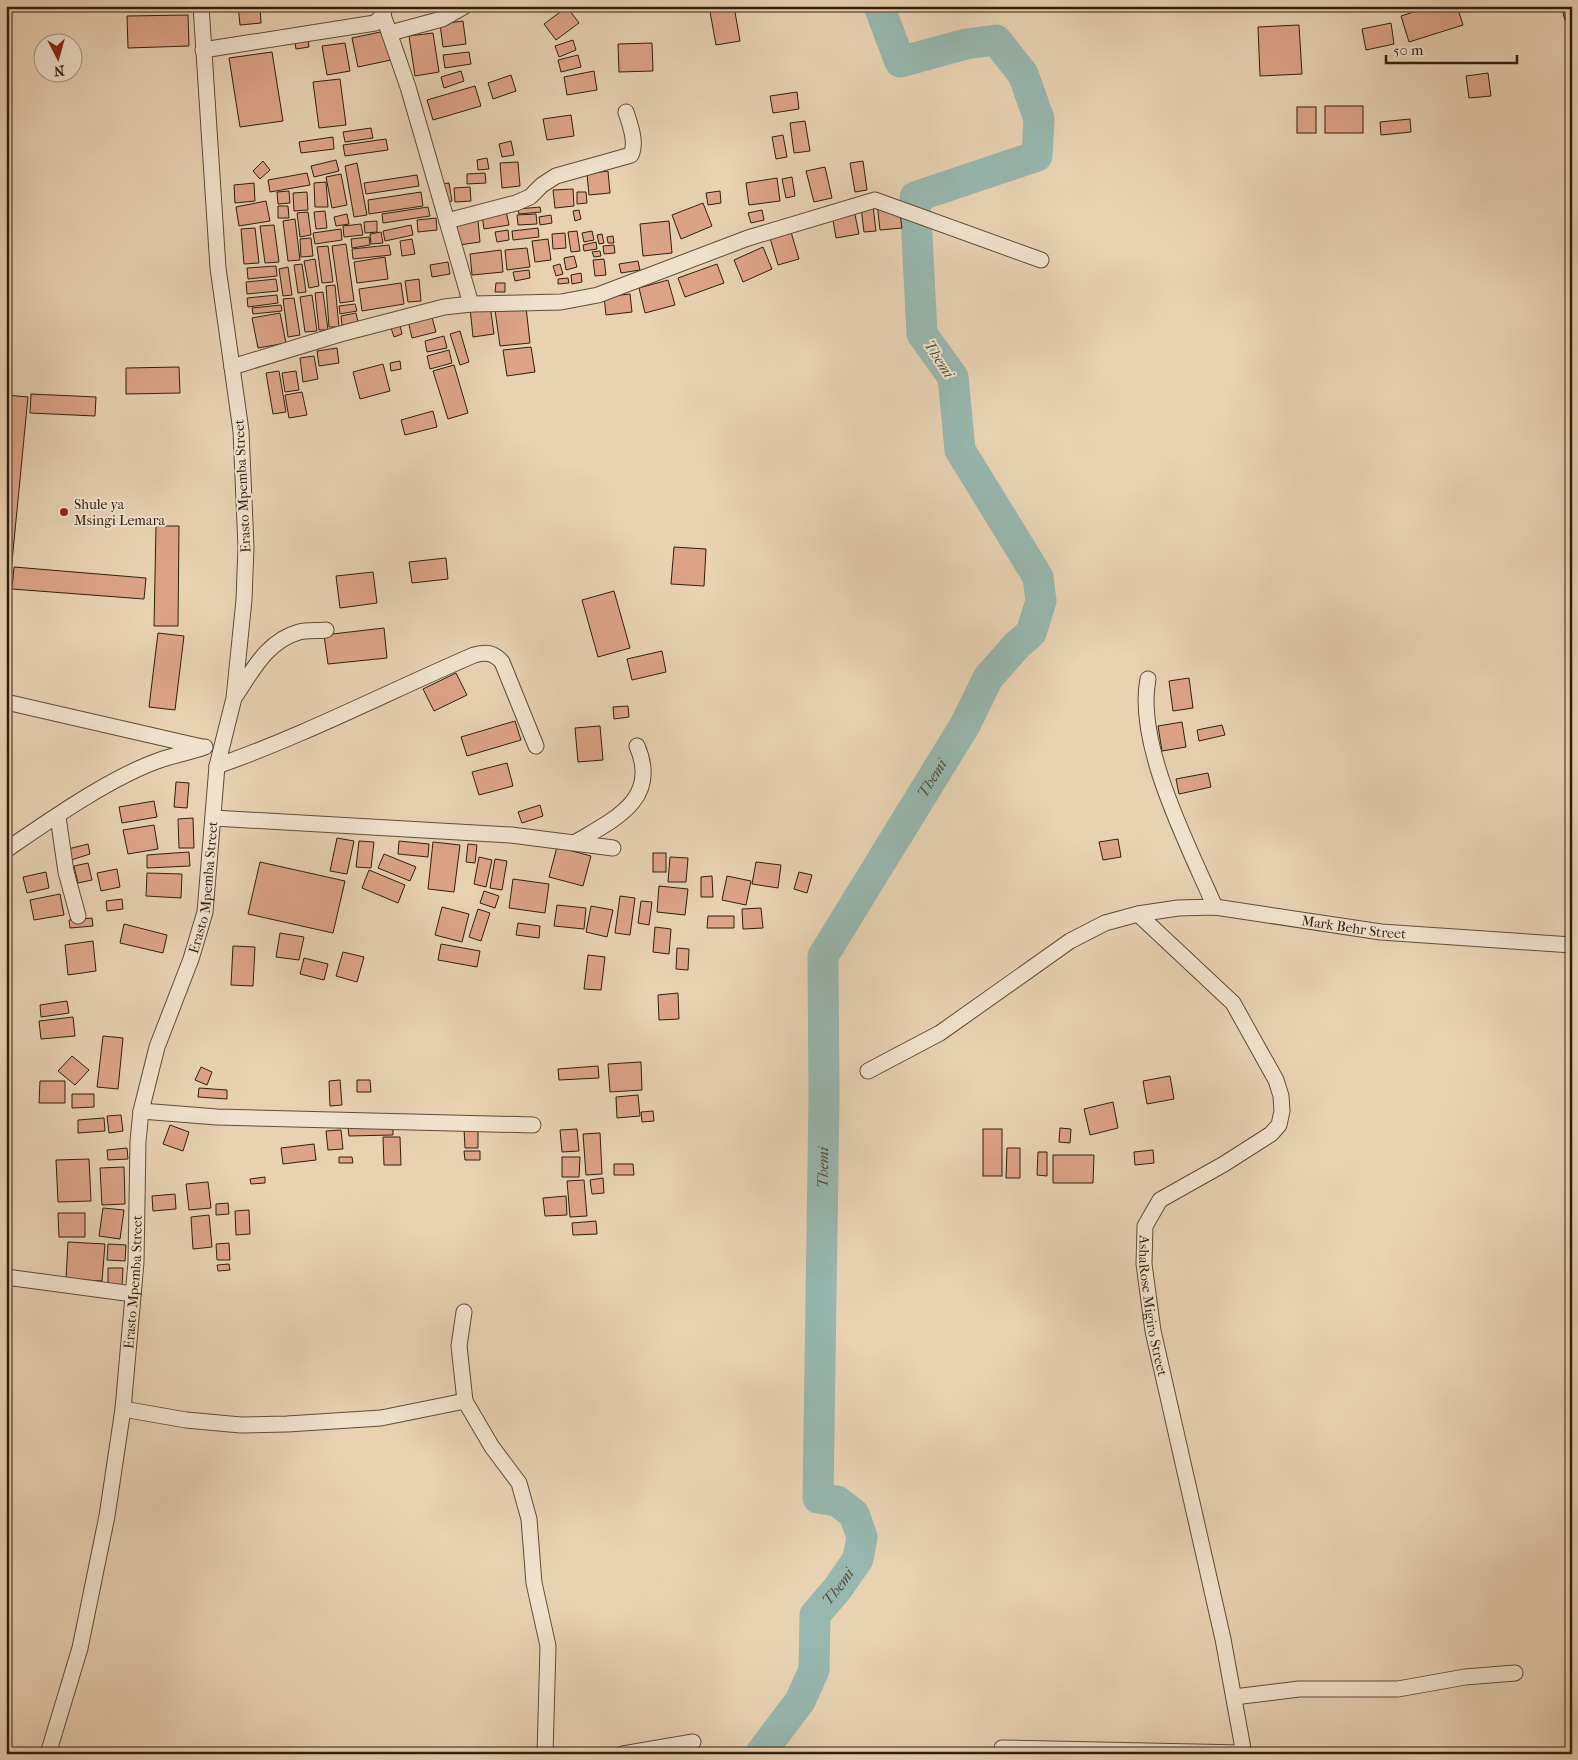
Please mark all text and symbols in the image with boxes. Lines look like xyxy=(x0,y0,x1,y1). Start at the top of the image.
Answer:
north arrow xyxy=(32,32,82,82)
scale bar xyxy=(1386,32,1517,64)
text: 50 m xyxy=(1393,41,1424,59)
text: N xyxy=(53,61,65,79)
water label: Themi xyxy=(920,337,959,383)
street label: Erasto Mpemba Street xyxy=(231,419,254,553)
place label: Shule ya Msingi Lemara xyxy=(74,496,165,529)
marker: Shule ya Msingi Lemara xyxy=(58,506,70,518)
water label: Themi xyxy=(914,755,952,801)
street label: Erasto Mpemba Street xyxy=(185,820,221,956)
street label: Mark Behr Street xyxy=(1300,912,1407,943)
water label: Themi xyxy=(814,1145,832,1188)
street label: Erasto Mpemba Street xyxy=(120,1215,146,1350)
street label: AshaRose Migiro Street xyxy=(1135,1234,1171,1378)
water label: Themi xyxy=(818,1564,859,1609)

